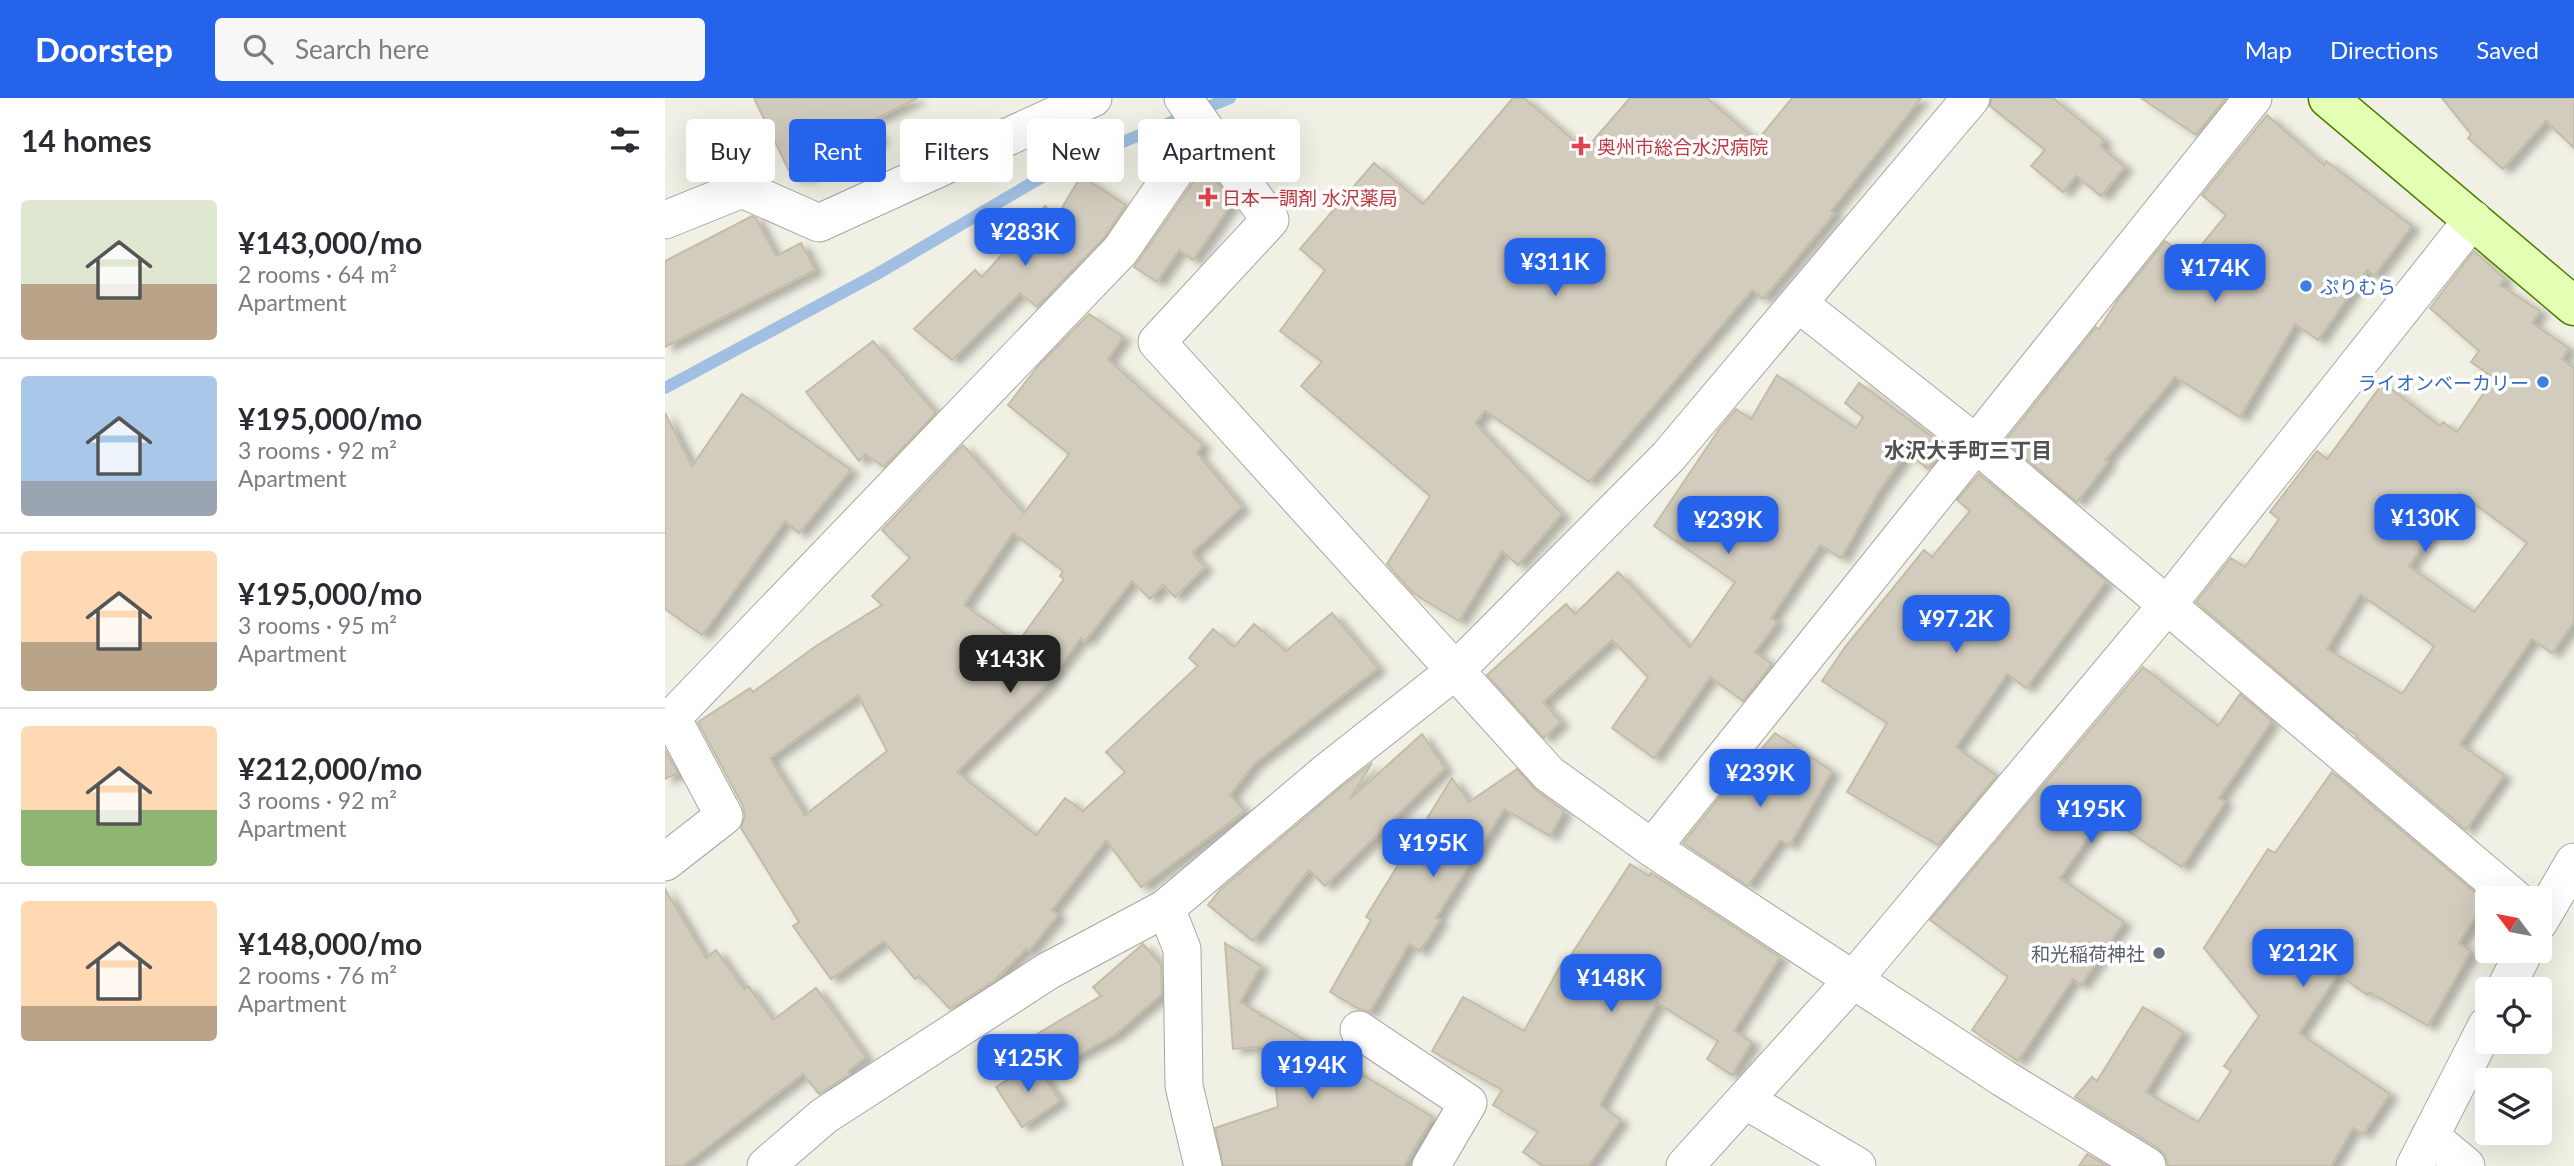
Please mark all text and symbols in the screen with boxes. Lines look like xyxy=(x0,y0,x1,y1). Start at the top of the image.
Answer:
search box xyxy=(215,18,705,81)
text: Doorstep xyxy=(35,29,173,69)
icon: search xyxy=(239,30,277,68)
text: Search here xyxy=(295,33,429,65)
text: Map xyxy=(2245,35,2292,64)
text: Directions xyxy=(2330,35,2438,64)
text: Saved xyxy=(2476,35,2539,64)
chip: Buy xyxy=(686,119,775,182)
chip: Rent xyxy=(789,119,886,182)
chip: Filters xyxy=(900,119,1013,182)
chip: New xyxy=(1027,119,1124,182)
chip: Apartment xyxy=(1138,119,1300,182)
icon: filters xyxy=(606,121,644,159)
text: 14 homes xyxy=(21,122,152,158)
place label: 奥州市総合水沢病院 xyxy=(1597,135,1768,158)
marker: 奥州市総合水沢病院 xyxy=(1571,136,1591,156)
place label: 日本一調剤 水沢薬局 xyxy=(1222,186,1398,209)
marker: 日本一調剤 水沢薬局 xyxy=(1200,189,1216,205)
pin: ¥283K xyxy=(976,208,1074,268)
text: ¥283K xyxy=(990,217,1060,245)
text: ¥143,000/mo xyxy=(238,224,422,260)
icon: home xyxy=(77,228,161,312)
pin: ¥311K xyxy=(1506,238,1604,298)
pin: ¥174K xyxy=(2166,244,2264,304)
text: ¥311K xyxy=(1520,247,1590,275)
text: ¥174K xyxy=(2180,253,2250,281)
text: 2 rooms · 64 m² xyxy=(238,260,397,288)
place label: ぷりむら xyxy=(2320,275,2396,298)
marker: ぷりむら xyxy=(2298,278,2314,294)
text: Apartment xyxy=(238,288,346,316)
place label: ライオンベーカリー xyxy=(2358,371,2529,394)
marker: ライオンベーカリー xyxy=(2535,374,2551,390)
text: ¥195,000/mo xyxy=(238,400,422,436)
icon: home xyxy=(77,404,161,488)
text: 3 rooms · 92 m² xyxy=(238,436,397,464)
district label: 水沢大手町三丁目 xyxy=(1884,437,2052,462)
text: Apartment xyxy=(238,464,346,492)
pin: ¥130K xyxy=(2376,494,2474,554)
pin: ¥239K xyxy=(1679,496,1777,556)
text: ¥130K xyxy=(2390,503,2460,531)
text: ¥239K xyxy=(1693,505,1763,533)
text: ¥195,000/mo xyxy=(238,575,422,611)
icon: home xyxy=(77,579,161,663)
pin: ¥97.2K xyxy=(1899,596,2013,655)
text: ¥97.2K xyxy=(1919,604,1993,632)
text: 3 rooms · 95 m² xyxy=(238,611,397,639)
pin: ¥143K xyxy=(961,636,1059,695)
text: Apartment xyxy=(238,639,346,667)
text: ¥143K xyxy=(975,644,1045,672)
text: ¥212,000/mo xyxy=(238,750,422,786)
pin: ¥239K xyxy=(1711,750,1809,809)
icon: home xyxy=(77,754,161,838)
text: ¥239K xyxy=(1725,758,1795,786)
text: 3 rooms · 92 m² xyxy=(238,786,397,814)
pin: ¥195K xyxy=(2042,786,2140,845)
text: ¥195K xyxy=(2056,794,2126,822)
text: Apartment xyxy=(238,814,346,842)
pin: ¥195K xyxy=(1384,820,1482,879)
text: ¥195K xyxy=(1398,828,1468,856)
north arrow xyxy=(2475,886,2551,962)
map controls xyxy=(2475,886,2552,1145)
text: ¥148,000/mo xyxy=(238,925,422,961)
icon: home xyxy=(77,929,161,1013)
pin: ¥212K xyxy=(2254,930,2352,989)
text: ¥212K xyxy=(2268,938,2338,966)
place label: 和光稲荷神社 xyxy=(2031,942,2145,965)
marker: 和光稲荷神社 xyxy=(2151,945,2167,961)
pin: ¥148K xyxy=(1562,954,1660,1014)
text: 2 rooms · 76 m² xyxy=(238,961,397,989)
text: ¥148K xyxy=(1576,963,1646,991)
button: locate xyxy=(2475,977,2552,1054)
text: Apartment xyxy=(238,989,346,1017)
pin: ¥125K xyxy=(979,1034,1077,1094)
pin: ¥194K xyxy=(1263,1042,1361,1101)
text: ¥125K xyxy=(993,1043,1063,1071)
text: ¥194K xyxy=(1277,1050,1347,1078)
button: layers xyxy=(2475,1068,2552,1145)

